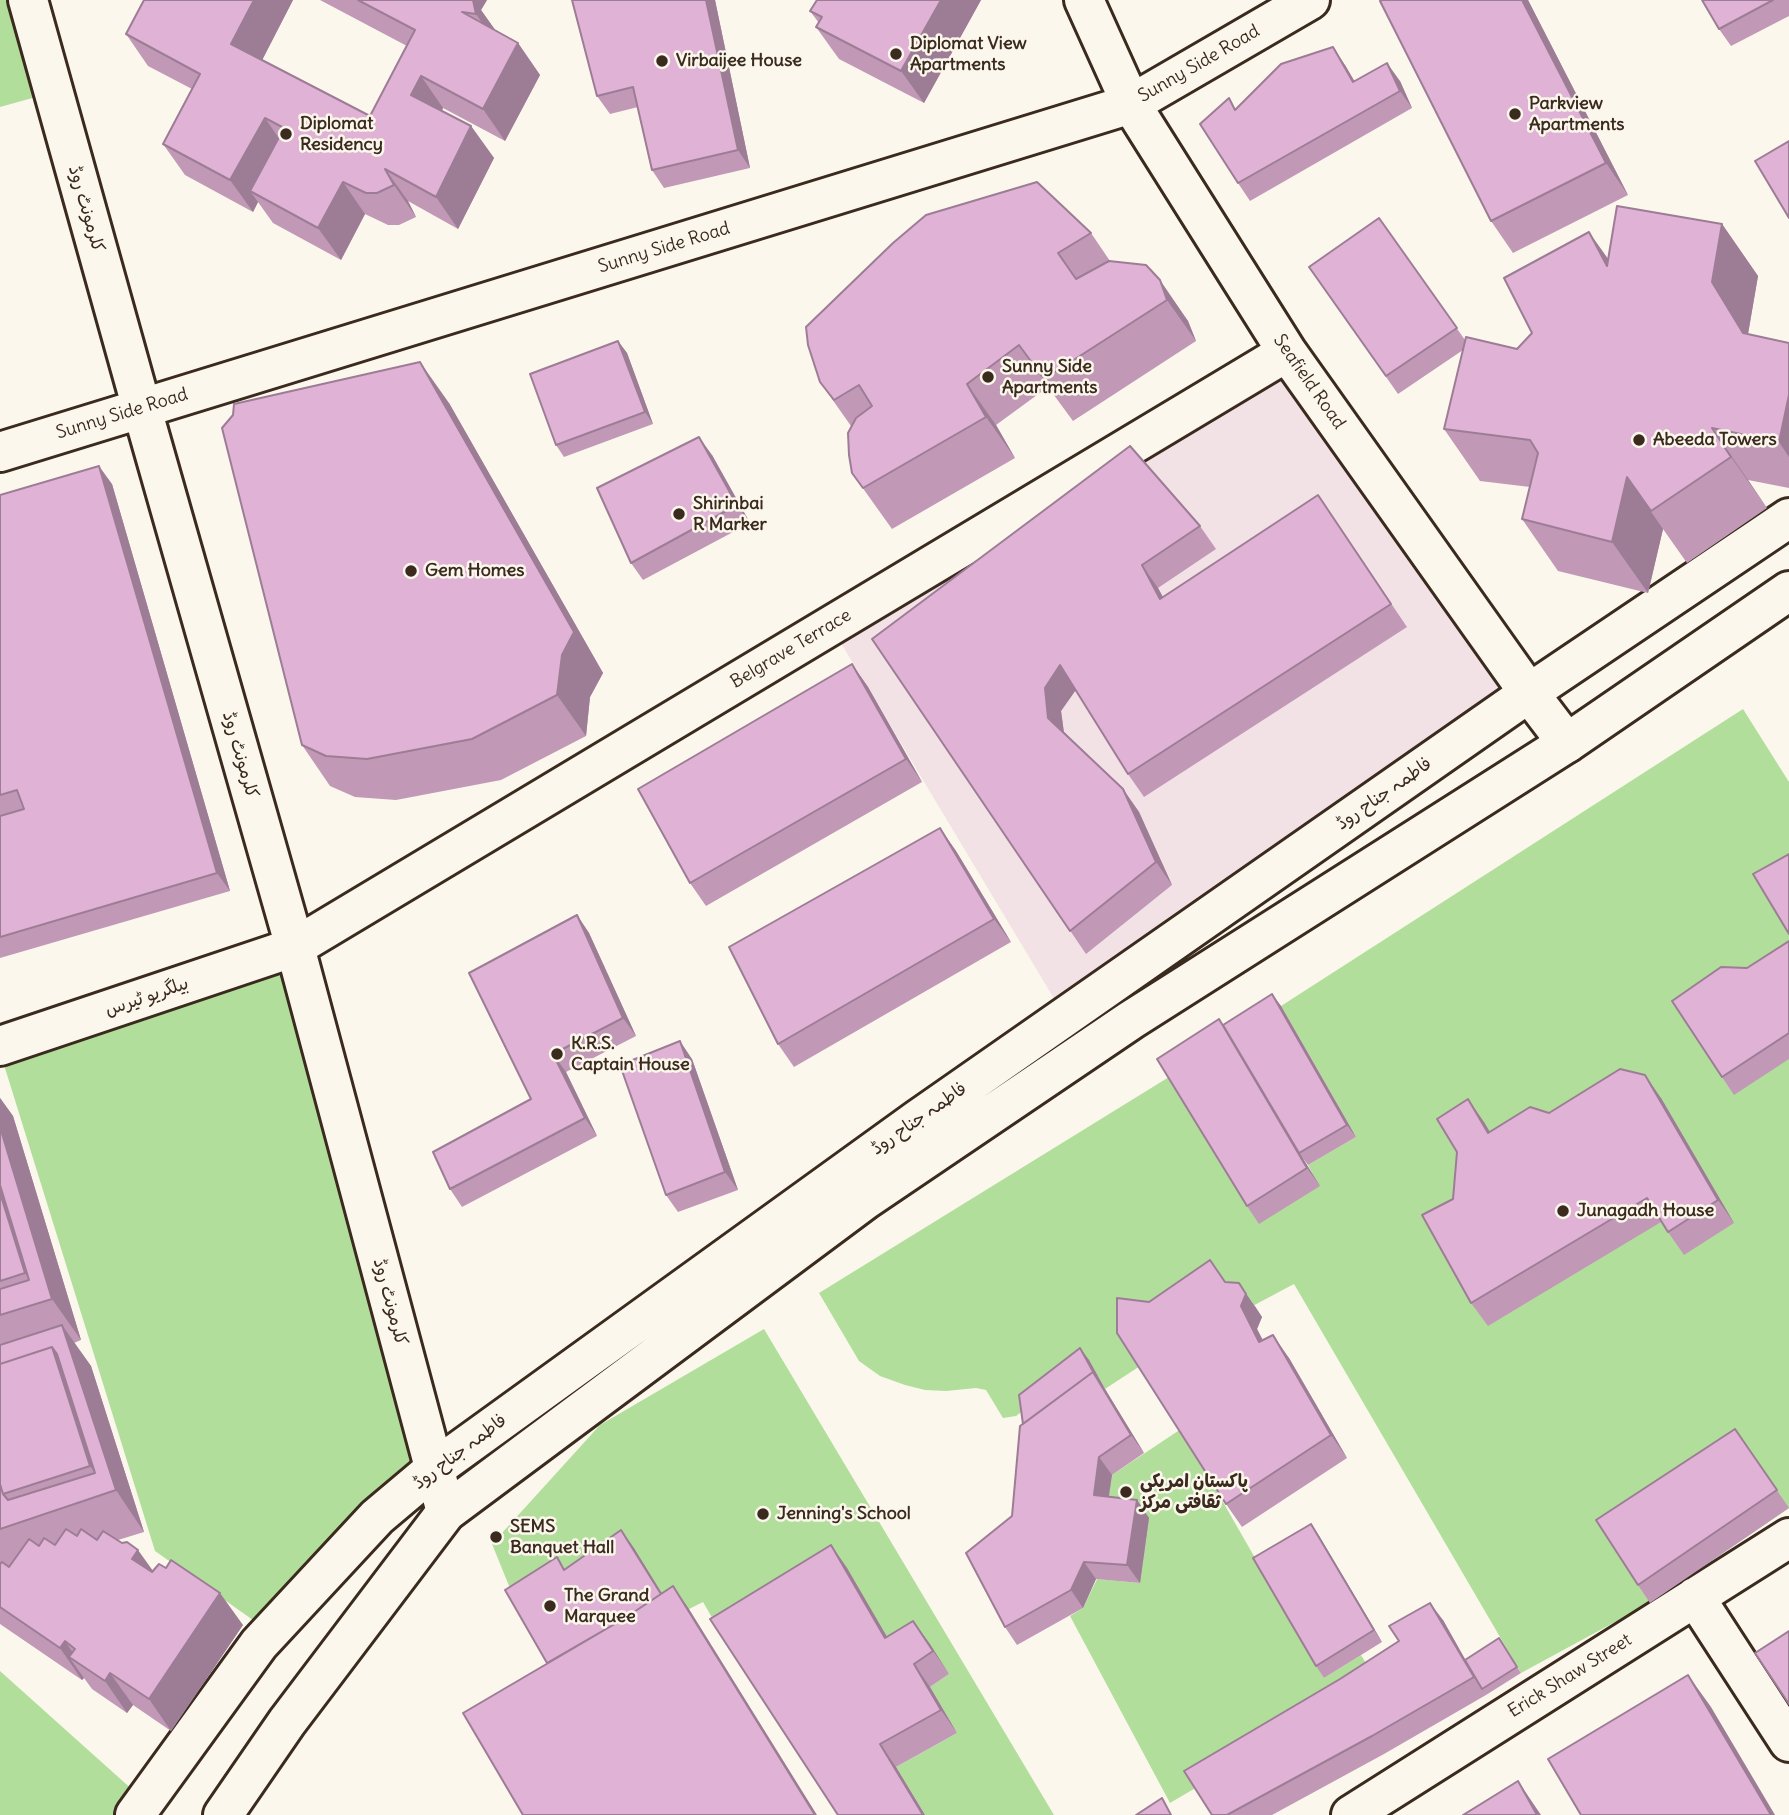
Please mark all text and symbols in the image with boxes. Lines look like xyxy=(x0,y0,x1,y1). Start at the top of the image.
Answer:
street label: Sunny Side Road xyxy=(1134,21,1264,107)
place label: Diplomat View Apartments xyxy=(910,33,1027,76)
marker: Diplomat View Apartments xyxy=(888,46,904,62)
place label: Virbaijee House xyxy=(676,50,802,72)
marker: Virbaijee House xyxy=(654,53,670,69)
place label: Parkview Apartments xyxy=(1529,93,1625,136)
marker: Parkview Apartments xyxy=(1507,106,1523,122)
place label: Diplomat Residency xyxy=(300,113,383,156)
marker: Diplomat Residency xyxy=(278,126,294,142)
street label: کلرمونٹ روڈ xyxy=(63,163,109,255)
street label: Sunny Side Road xyxy=(596,218,732,278)
street label: Seafield Road xyxy=(1268,330,1350,434)
place label: Sunny Side Apartments xyxy=(1002,356,1098,398)
marker: Sunny Side Apartments xyxy=(980,369,996,385)
street label: Sunny Side Road xyxy=(54,384,190,444)
place label: Abeeda Towers xyxy=(1653,429,1777,451)
marker: Abeeda Towers xyxy=(1631,432,1647,448)
place label: Shirinbai R Marker xyxy=(693,493,767,536)
marker: Shirinbai R Marker xyxy=(671,506,687,522)
place label: Gem Homes xyxy=(425,560,524,582)
marker: Gem Homes xyxy=(403,563,419,579)
street label: Belgrave Terrace xyxy=(727,605,855,693)
street label: کلرمونٹ روڈ xyxy=(217,709,263,801)
street label: فاطمہ جناح روڈ xyxy=(1332,753,1436,835)
street label: بیلگریو ٹیرس xyxy=(102,973,192,1021)
place label: K.R.S. Captain House xyxy=(571,1033,690,1076)
marker: K.R.S. Captain House xyxy=(549,1046,565,1062)
street label: فاطمہ جناح روڈ xyxy=(867,1078,971,1160)
place label: Junagadh House xyxy=(1577,1200,1714,1222)
marker: Junagadh House xyxy=(1555,1203,1571,1219)
street label: کلرمونٹ روڈ xyxy=(368,1256,412,1348)
street label: فاطمہ جناح روڈ xyxy=(409,1410,511,1494)
place label: پاکستان امریکی ثقافتی مرکز xyxy=(1140,1471,1248,1514)
marker: پاکستان امریکی ثقافتی مرکز xyxy=(1118,1484,1134,1500)
place label: Jenning's School xyxy=(777,1503,911,1525)
marker: Jenning's School xyxy=(755,1506,771,1522)
place label: SEMS Banquet Hall xyxy=(510,1516,614,1558)
marker: SEMS Banquet Hall xyxy=(488,1529,504,1545)
place label: The Grand Marquee xyxy=(564,1585,649,1628)
marker: The Grand Marquee xyxy=(542,1598,558,1614)
street label: Erick Shaw Street xyxy=(1504,1629,1636,1723)

